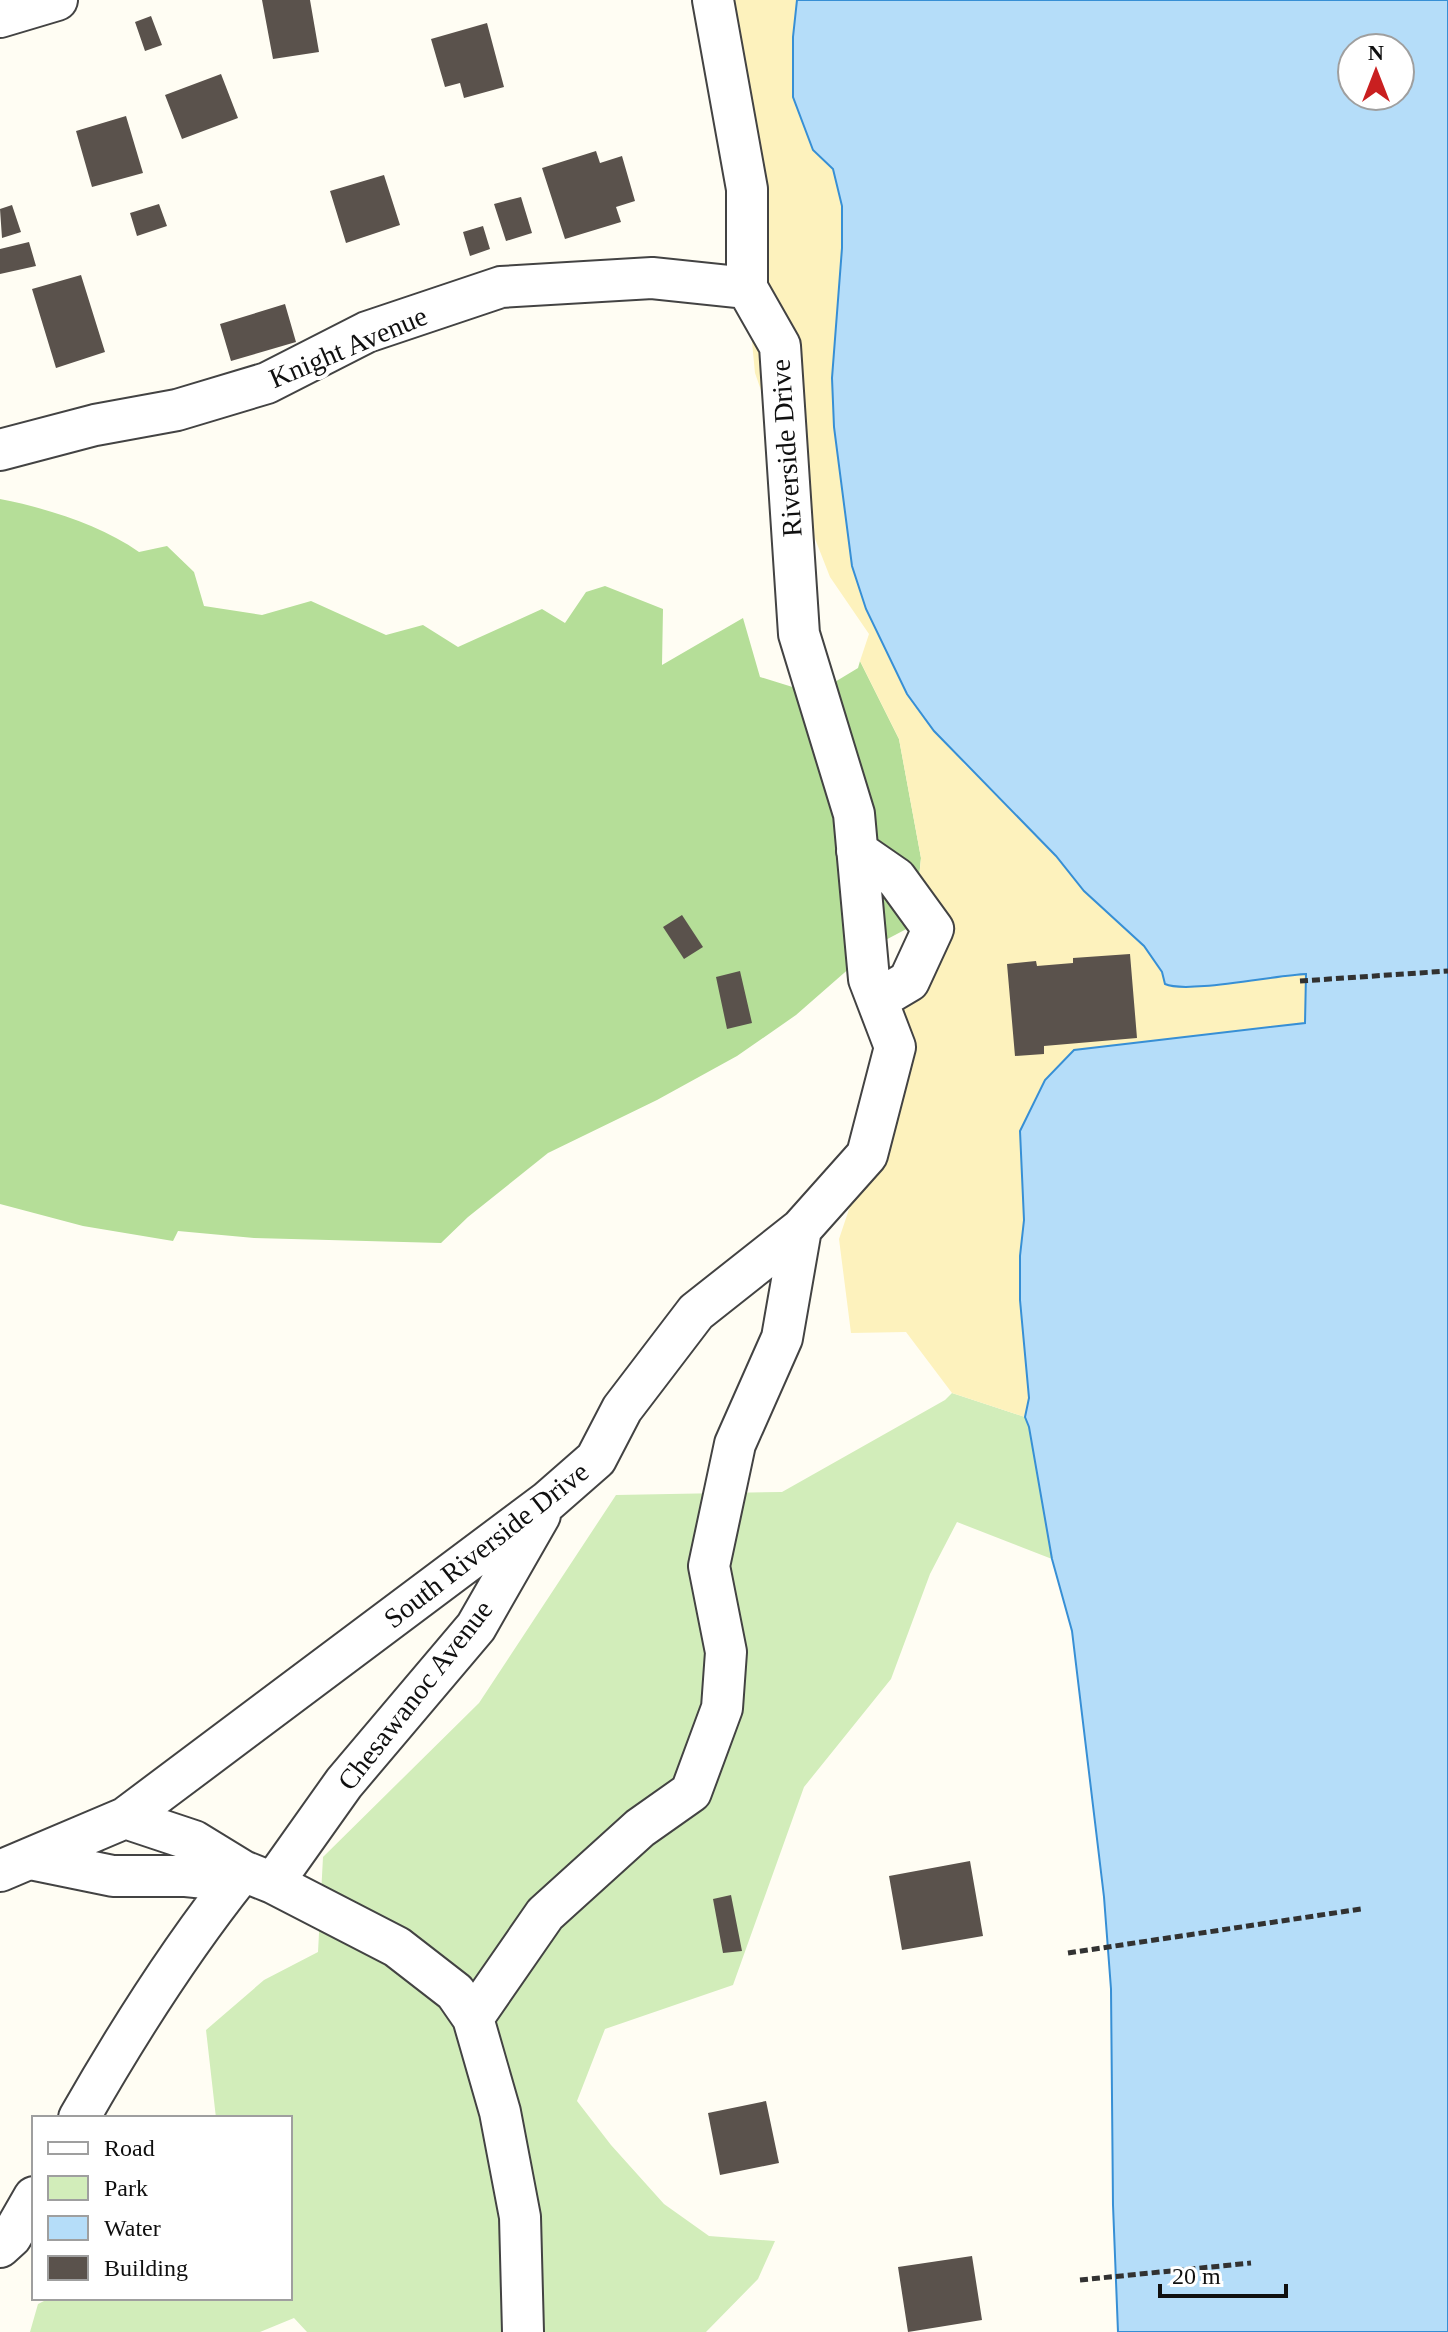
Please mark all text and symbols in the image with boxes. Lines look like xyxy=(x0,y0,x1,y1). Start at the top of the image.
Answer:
north arrow xyxy=(1336,32,1416,112)
text: N xyxy=(1368,40,1384,65)
street label: Knight Avenue xyxy=(265,300,431,394)
street label: Riverside Drive xyxy=(764,358,808,538)
street label: South Riverside Drive xyxy=(378,1456,594,1634)
street label: Chesawanoc Avenue xyxy=(331,1594,499,1796)
legend xyxy=(32,2116,292,2300)
text: Road xyxy=(104,2135,155,2161)
text: Park xyxy=(104,2175,148,2201)
text: Water xyxy=(104,2215,161,2241)
scale bar xyxy=(1160,2248,1286,2298)
text: Building xyxy=(104,2255,188,2281)
text: 20 m xyxy=(1172,2263,1221,2289)

